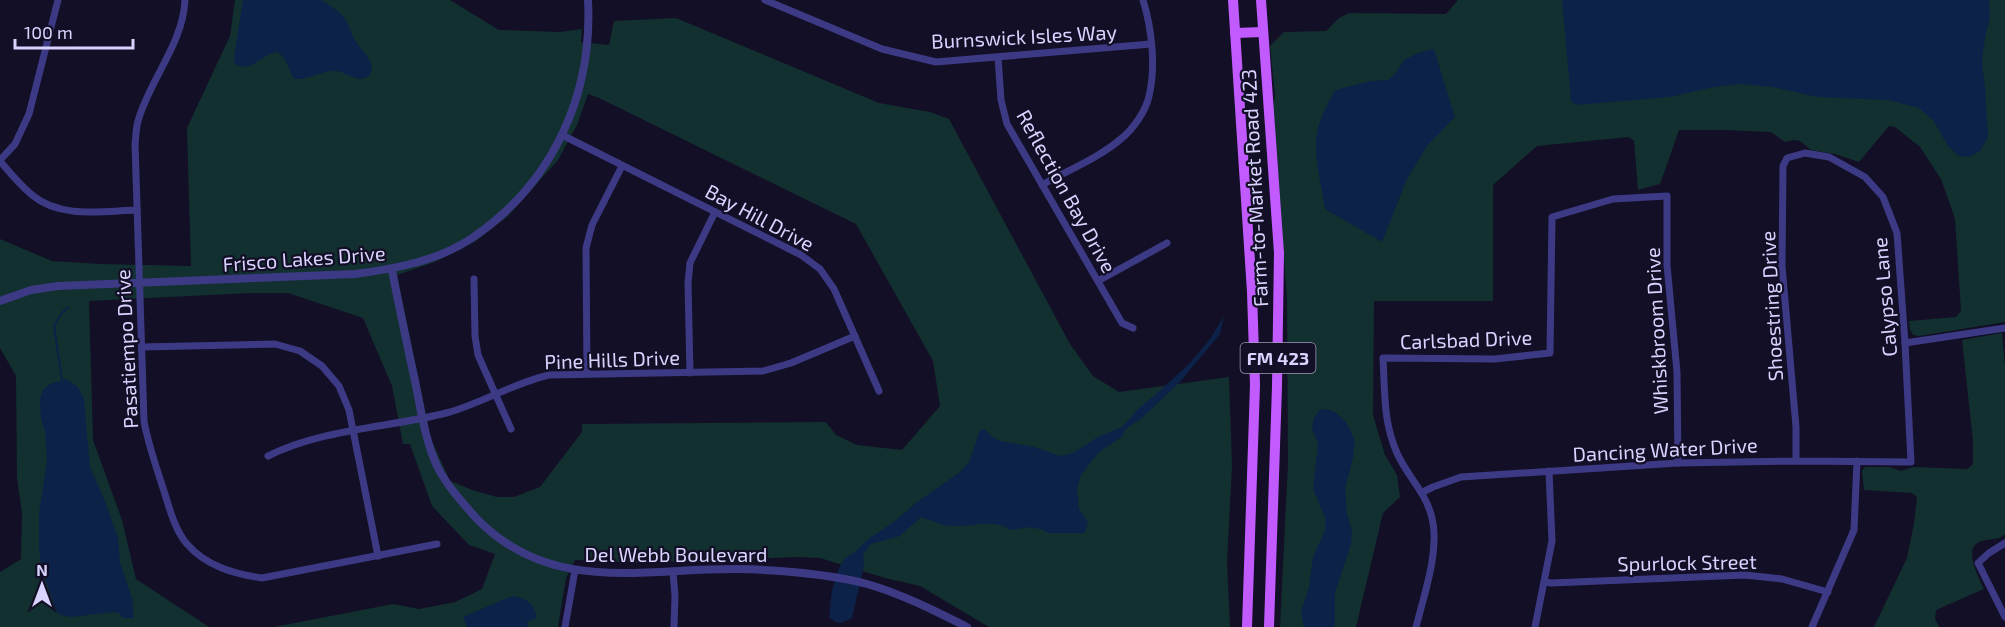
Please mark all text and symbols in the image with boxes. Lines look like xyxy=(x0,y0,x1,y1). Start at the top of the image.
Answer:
scale bar xyxy=(15,12,134,50)
street label: Burnswick Isles Way xyxy=(931,19,1118,53)
text: 100 m xyxy=(24,21,73,43)
street label: Farm-to-Market Road 423 xyxy=(1236,69,1272,307)
street label: Reflection Bay Drive xyxy=(1012,105,1122,277)
street label: Bay Hill Drive xyxy=(702,178,818,256)
street label: Shoestring Drive xyxy=(1755,230,1787,382)
street label: Calypso Lane xyxy=(1867,236,1901,358)
street label: Frisco Lakes Drive xyxy=(222,240,386,276)
street label: Whiskbroom Drive xyxy=(1640,247,1672,415)
street label: Pasatiempo Drive xyxy=(110,269,142,429)
street label: Carlsbad Drive xyxy=(1399,325,1533,353)
road number: FM 423 xyxy=(1240,343,1316,373)
street label: Pine Hills Drive xyxy=(544,345,680,373)
street label: Dancing Water Drive xyxy=(1572,432,1758,466)
street label: Del Webb Boulevard xyxy=(585,542,767,566)
street label: Spurlock Street xyxy=(1617,549,1757,575)
north arrow xyxy=(12,555,72,615)
text: N xyxy=(36,560,48,579)

